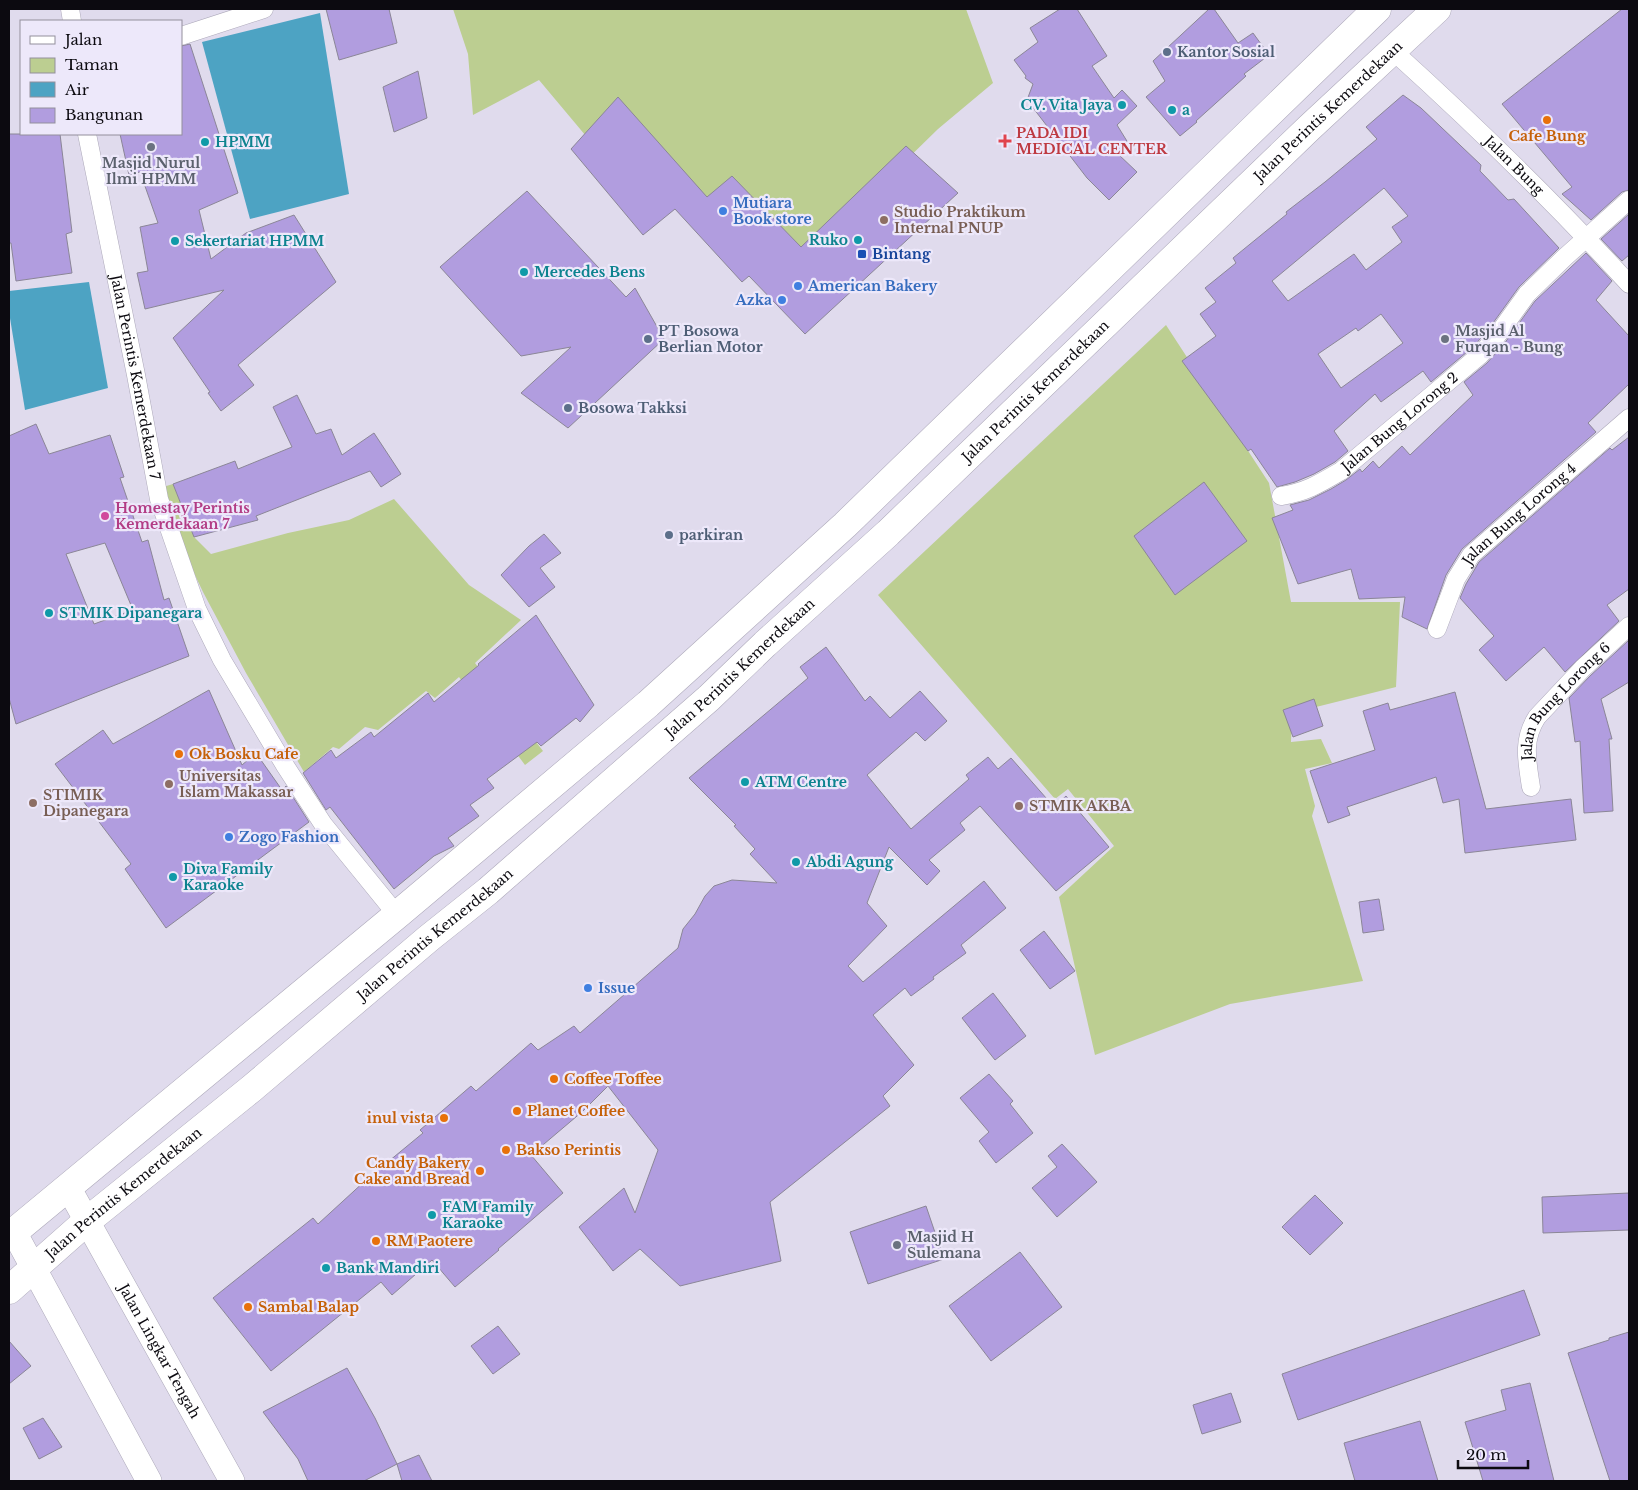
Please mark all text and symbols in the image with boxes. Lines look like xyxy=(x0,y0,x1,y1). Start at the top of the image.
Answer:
legend xyxy=(20,20,182,135)
text: Jalan xyxy=(63,30,102,49)
street label: Jalan Perintis Kemerdekaan xyxy=(1249,37,1406,187)
place label: Kantor Sosial xyxy=(1177,43,1275,61)
marker: Kantor Sosial xyxy=(1161,46,1173,58)
text: Taman xyxy=(65,55,119,74)
text: Air xyxy=(64,80,90,99)
place label: CV. Vita Jaya xyxy=(1020,96,1112,114)
marker: CV. Vita Jaya xyxy=(1116,99,1128,111)
place label: a xyxy=(1182,101,1190,119)
marker: a xyxy=(1166,104,1178,116)
text: Bangunan xyxy=(65,105,143,124)
marker: Cafe Bung xyxy=(1541,114,1553,126)
place label: PADA IDI MEDICAL CENTER xyxy=(1016,124,1168,158)
place label: Cafe Bung xyxy=(1508,127,1586,145)
street label: Jalan Bung xyxy=(1479,130,1548,199)
place label: HPMM xyxy=(215,133,270,151)
marker: PADA IDI MEDICAL CENTER xyxy=(998,134,1012,148)
marker: HPMM xyxy=(199,136,211,148)
marker: Masjid Nurul Ilmi HPMM xyxy=(145,141,157,153)
place label: Masjid Nurul Ilmi HPMM xyxy=(102,154,200,188)
place label: Mutiara Book store xyxy=(733,194,812,228)
place label: Studio Praktikum Internal PNUP xyxy=(894,203,1026,237)
marker: Mutiara Book store xyxy=(717,205,729,217)
marker: Studio Praktikum Internal PNUP xyxy=(878,214,890,226)
place label: Ruko xyxy=(809,231,848,249)
place label: Sekertariat HPMM xyxy=(185,232,324,250)
marker: Ruko xyxy=(852,234,864,246)
marker: Sekertariat HPMM xyxy=(169,235,181,247)
place label: Bintang xyxy=(872,245,931,263)
marker: Bintang xyxy=(856,248,868,260)
place label: Mercedes Bens xyxy=(534,263,646,281)
marker: Mercedes Bens xyxy=(518,266,530,278)
street label: Jalan Perintis Kemerdekaan 7 xyxy=(106,271,164,482)
place label: American Bakery xyxy=(807,277,938,295)
marker: American Bakery xyxy=(792,280,804,292)
place label: Azka xyxy=(734,291,772,309)
marker: Azka xyxy=(776,294,788,306)
street label: Jalan Perintis Kemerdekaan xyxy=(957,316,1113,467)
place label: PT Bosowa Berlian Motor xyxy=(658,322,763,356)
place label: Masjid Al Furqan - Bung xyxy=(1455,322,1563,356)
marker: PT Bosowa Berlian Motor xyxy=(642,333,654,345)
marker: Masjid Al Furqan - Bung xyxy=(1439,333,1451,345)
street label: Jalan Bung Lorong 2 xyxy=(1336,368,1462,477)
place label: Bosowa Takksi xyxy=(578,399,687,417)
marker: Bosowa Takksi xyxy=(562,402,574,414)
street label: Jalan Bung Lorong 4 xyxy=(1457,459,1580,570)
place label: Homestay Perintis Kemerdekaan 7 xyxy=(115,499,250,533)
marker: Homestay Perintis Kemerdekaan 7 xyxy=(99,510,111,522)
place label: parkiran xyxy=(679,526,743,544)
marker: parkiran xyxy=(663,529,675,541)
street label: Jalan Perintis Kemerdekaan xyxy=(660,594,819,743)
place label: STMIK Dipanegara xyxy=(59,604,202,622)
marker: STMIK Dipanegara xyxy=(43,607,55,619)
street label: Jalan Bung Lorong 6 xyxy=(1518,638,1614,763)
place label: Ok Bosku Cafe xyxy=(189,745,298,763)
marker: Ok Bosku Cafe xyxy=(173,748,185,760)
place label: Universitas Islam Makassar xyxy=(179,767,293,801)
place label: ATM Centre xyxy=(754,773,847,791)
marker: ATM Centre xyxy=(739,776,751,788)
marker: Universitas Islam Makassar xyxy=(163,778,175,790)
place label: STIMIK Dipanegara xyxy=(43,786,129,820)
marker: STIMIK Dipanegara xyxy=(27,797,39,809)
place label: STMIK AKBA xyxy=(1029,797,1132,815)
marker: STMIK AKBA xyxy=(1013,800,1025,812)
place label: Zogo Fashion xyxy=(239,828,339,846)
marker: Zogo Fashion xyxy=(223,831,235,843)
place label: Abdi Agung xyxy=(805,853,894,871)
marker: Abdi Agung xyxy=(790,856,802,868)
place label: Diva Family Karaoke xyxy=(183,860,274,894)
street label: Jalan Perintis Kemerdekaan xyxy=(352,864,517,1005)
marker: Diva Family Karaoke xyxy=(167,871,179,883)
place label: Issue xyxy=(598,979,635,997)
marker: Issue xyxy=(582,982,594,994)
place label: Coffee Toffee xyxy=(564,1070,662,1088)
marker: Coffee Toffee xyxy=(548,1073,560,1085)
place label: Planet Coffee xyxy=(527,1102,625,1120)
marker: Planet Coffee xyxy=(511,1105,523,1117)
place label: inul vista xyxy=(367,1109,434,1127)
marker: inul vista xyxy=(438,1112,450,1124)
street label: Jalan Perintis Kemerdekaan xyxy=(40,1123,205,1264)
place label: Bakso Perintis xyxy=(516,1141,621,1159)
marker: Bakso Perintis xyxy=(500,1144,512,1156)
place label: Candy Bakery Cake and Bread xyxy=(354,1154,471,1188)
marker: Candy Bakery Cake and Bread xyxy=(474,1165,486,1177)
place label: FAM Family Karaoke xyxy=(442,1198,534,1232)
marker: FAM Family Karaoke xyxy=(426,1209,438,1221)
place label: Masjid H Sulemana xyxy=(907,1228,981,1262)
place label: RM Paotere xyxy=(386,1232,473,1250)
marker: RM Paotere xyxy=(370,1235,382,1247)
marker: Masjid H Sulemana xyxy=(891,1239,903,1251)
place label: Bank Mandiri xyxy=(336,1259,439,1277)
marker: Bank Mandiri xyxy=(320,1262,332,1274)
street label: Jalan Lingkar Tengah xyxy=(114,1279,204,1422)
place label: Sambal Balap xyxy=(258,1298,359,1316)
marker: Sambal Balap xyxy=(242,1301,254,1313)
scale bar xyxy=(1458,1438,1528,1470)
text: 20 m xyxy=(1466,1445,1506,1464)

